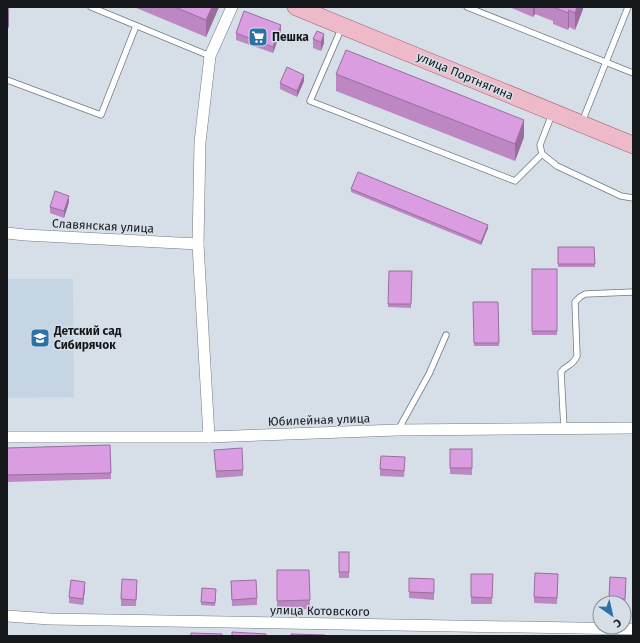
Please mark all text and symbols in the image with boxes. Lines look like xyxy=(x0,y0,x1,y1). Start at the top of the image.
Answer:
supermarket icon: Пешка xyxy=(247,26,269,48)
place label: Пешка xyxy=(272,30,309,44)
street label: улица Портнягина xyxy=(415,49,515,103)
street label: Славянская улица xyxy=(52,216,154,236)
place label: Детский сад Сибирячок xyxy=(53,324,122,352)
school or university icon: Детский сад Сибирячок xyxy=(29,327,51,349)
street label: Юбилейная улица xyxy=(268,411,370,429)
north arrow xyxy=(592,595,632,635)
street label: улица Котовского xyxy=(270,603,370,619)
text: С xyxy=(610,616,624,630)

